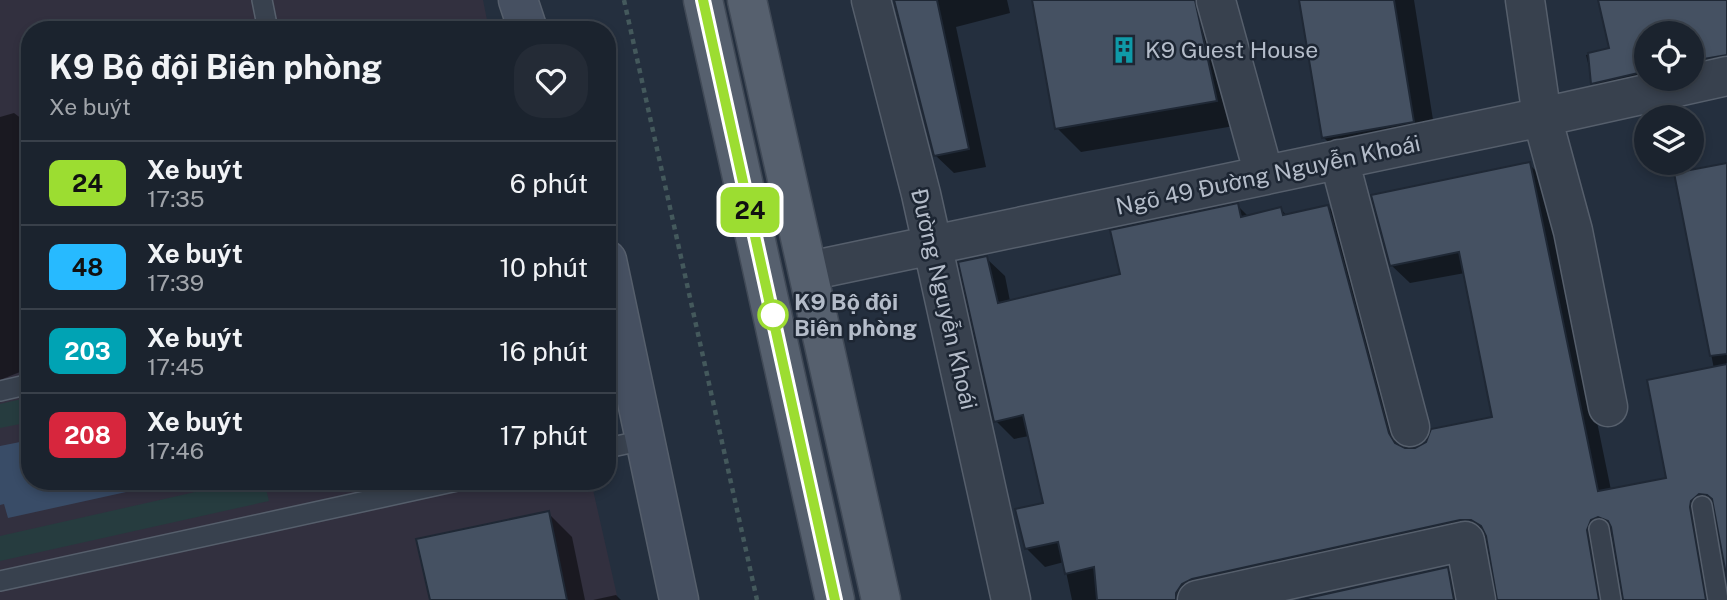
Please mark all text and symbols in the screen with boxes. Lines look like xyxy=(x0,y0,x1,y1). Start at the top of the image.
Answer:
map controls xyxy=(1634,21,1704,175)
button: locate xyxy=(1634,21,1704,91)
building icon: K9 Guest House xyxy=(1109,35,1139,65)
place label: K9 Guest House xyxy=(1145,36,1318,63)
button: heart xyxy=(514,44,588,118)
text: K9 Bộ đội Biên phòng xyxy=(49,48,382,86)
text: Xe buýt xyxy=(49,93,131,120)
button: layers xyxy=(1634,105,1704,175)
street label: Ngõ 49 Đường Nguyễn Khoái xyxy=(1113,129,1423,220)
text: Xe buýt xyxy=(147,154,243,185)
text: 6 phút xyxy=(510,168,588,199)
text: 24 xyxy=(72,169,103,197)
text: 17:35 xyxy=(147,185,205,212)
street label: Đường Nguyễn Khoái xyxy=(906,186,983,412)
line badge: 24 xyxy=(718,187,782,233)
text: 24 xyxy=(735,196,765,224)
text: Xe buýt xyxy=(147,238,243,269)
text: 10 phút xyxy=(500,252,588,283)
text: 48 xyxy=(72,253,103,281)
text: 17:39 xyxy=(147,269,204,296)
place label: K9 Bộ đội Biên phòng xyxy=(794,288,917,341)
marker: K9 Bộ đội Biên phòng xyxy=(758,300,788,330)
text: Xe buýt xyxy=(147,322,243,353)
text: 16 phút xyxy=(499,336,588,367)
text: 203 xyxy=(64,337,111,365)
text: 17:45 xyxy=(147,353,204,380)
text: Xe buýt xyxy=(147,406,243,437)
text: 17 phút xyxy=(500,420,588,451)
text: 208 xyxy=(64,421,111,449)
text: 17:46 xyxy=(147,437,204,464)

